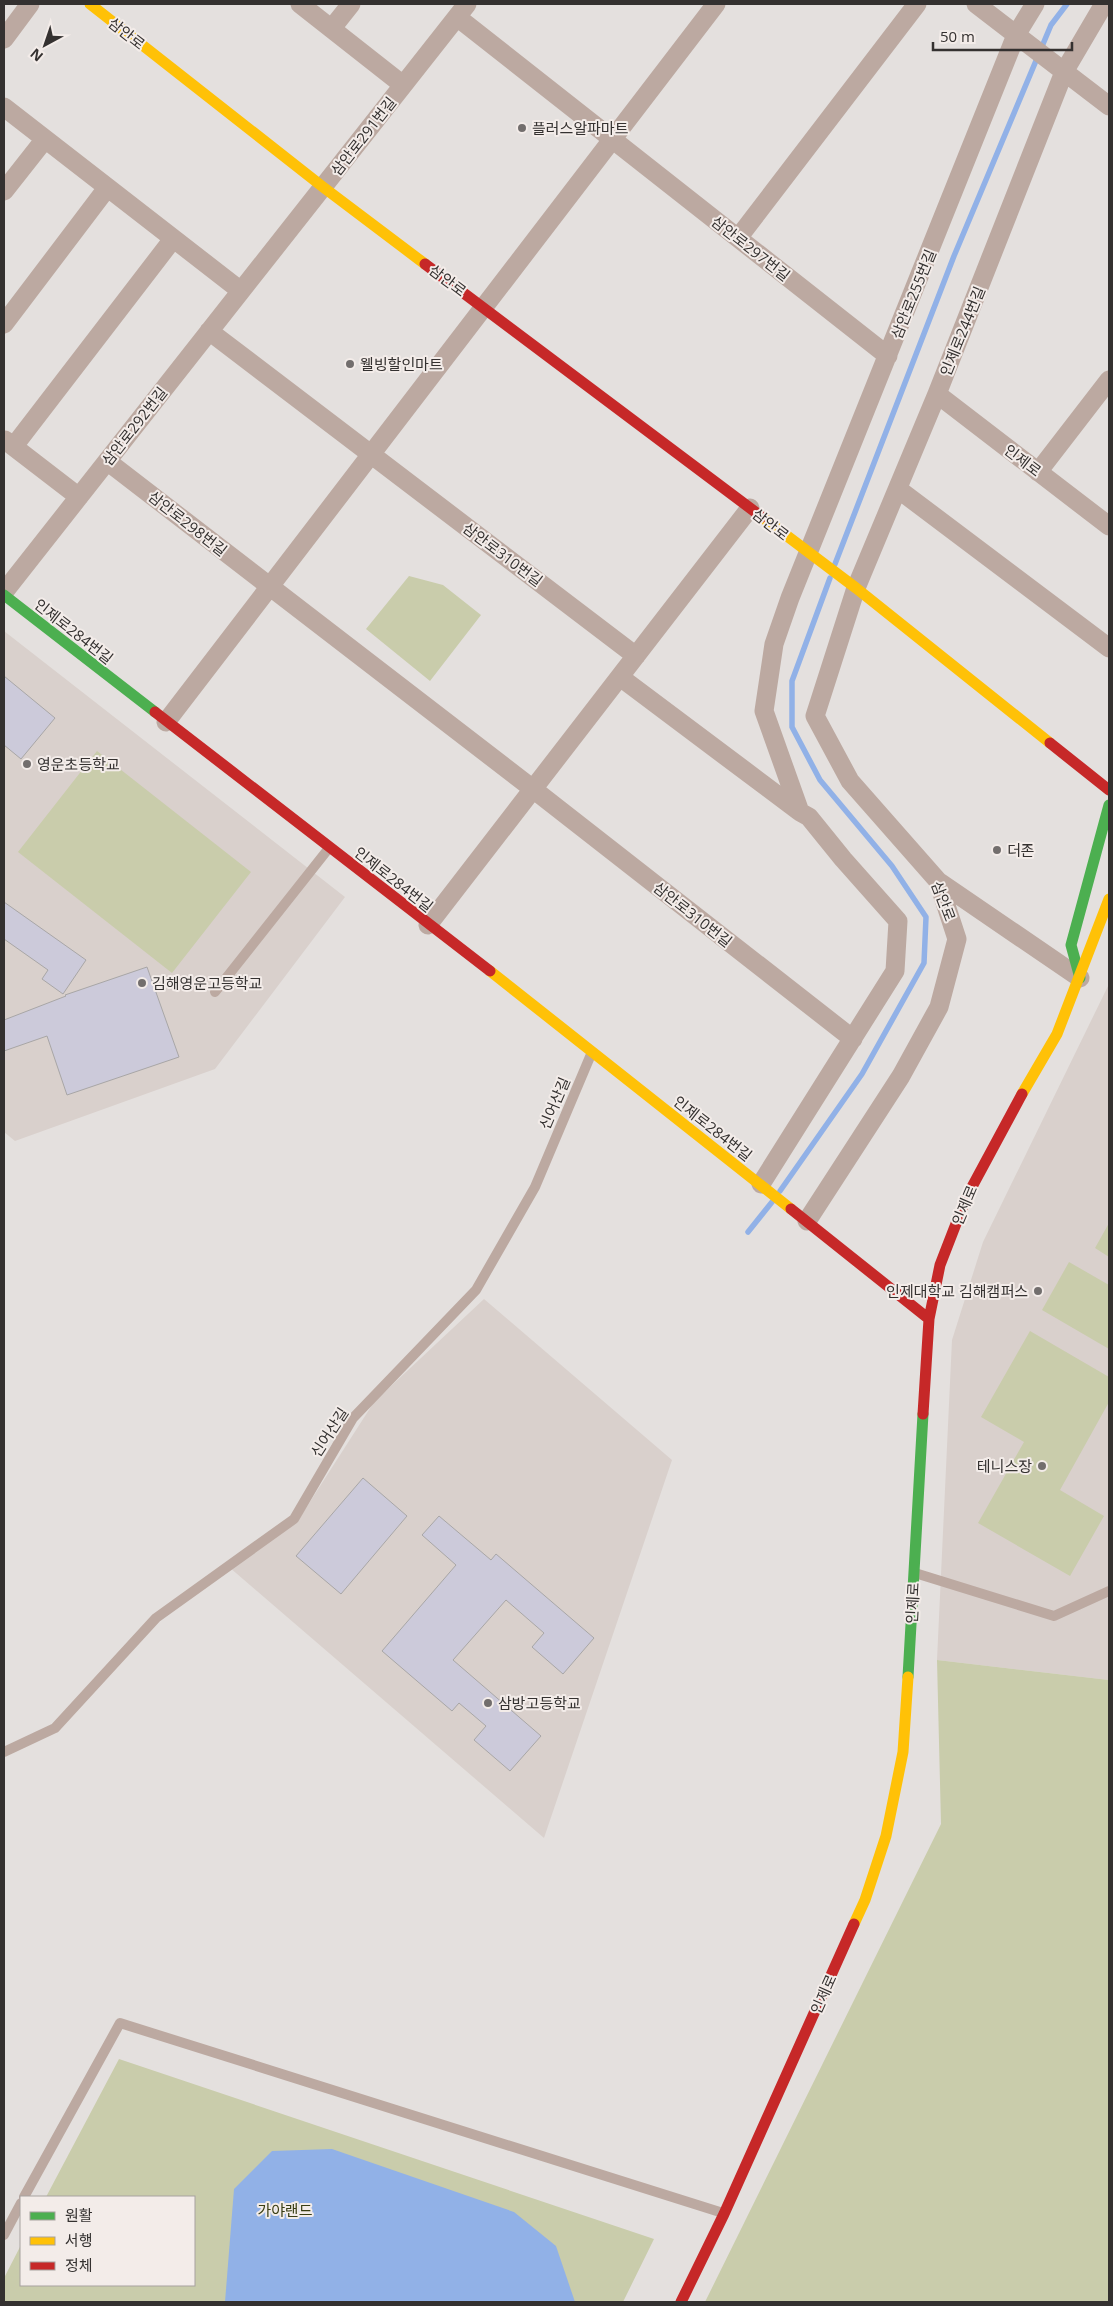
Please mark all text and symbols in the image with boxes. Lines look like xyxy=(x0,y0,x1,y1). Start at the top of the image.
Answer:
street label: 삼안로 xyxy=(105,12,149,54)
north arrow xyxy=(20,20,70,70)
scale bar xyxy=(933,20,1072,52)
text: 50 m xyxy=(940,26,975,46)
text: N xyxy=(26,44,47,66)
street label: 삼안로291번길 xyxy=(326,93,400,179)
place label: 플러스알파마트 xyxy=(532,118,629,138)
marker: 플러스알파마트 xyxy=(516,122,528,134)
street label: 삼안로297번길 xyxy=(708,211,794,285)
street label: 삼안로255번길 xyxy=(886,246,940,342)
street label: 삼안로 xyxy=(425,260,471,300)
street label: 인제로244번길 xyxy=(935,283,989,379)
place label: 웰빙할인마트 xyxy=(360,354,443,374)
marker: 웰빙할인마트 xyxy=(344,358,356,370)
street label: 삼안로292번길 xyxy=(97,383,171,469)
street label: 인제로 xyxy=(1000,440,1046,480)
street label: 삼안로298번길 xyxy=(145,486,231,560)
street label: 삼안로 xyxy=(749,503,793,545)
street label: 삼안로310번길 xyxy=(459,518,547,590)
street label: 인제로284번길 xyxy=(31,594,117,668)
place label: 영운초등학교 xyxy=(37,754,120,774)
marker: 영운초등학교 xyxy=(21,758,33,770)
place label: 더존 xyxy=(1007,840,1035,860)
street label: 인제로284번길 xyxy=(351,842,437,916)
marker: 더존 xyxy=(991,844,1003,856)
street label: 삼안로310번길 xyxy=(650,877,736,951)
street label: 삼안로 xyxy=(927,878,961,924)
place label: 김해영운고등학교 xyxy=(152,973,262,993)
marker: 김해영운고등학교 xyxy=(136,977,148,989)
street label: 신어산길 xyxy=(534,1074,574,1132)
street label: 인제로284번길 xyxy=(670,1091,756,1165)
street label: 인제로 xyxy=(947,1182,981,1228)
place label: 인제대학교 김해캠퍼스 xyxy=(886,1281,1028,1301)
marker: 인제대학교 김해캠퍼스 xyxy=(1032,1285,1044,1297)
street label: 신어산길 xyxy=(306,1403,352,1461)
place label: 테니스장 xyxy=(977,1456,1032,1476)
marker: 테니스장 xyxy=(1036,1460,1048,1472)
street label: 인제로 xyxy=(901,1582,923,1624)
place label: 삼방고등학교 xyxy=(498,1693,581,1713)
marker: 삼방고등학교 xyxy=(482,1697,494,1709)
street label: 인제로 xyxy=(805,1971,841,2017)
legend xyxy=(20,2196,195,2286)
park label: 가야랜드 xyxy=(257,2200,313,2220)
text: 원활 xyxy=(65,2205,93,2225)
text: 서행 xyxy=(65,2230,93,2250)
text: 정체 xyxy=(65,2255,93,2275)

